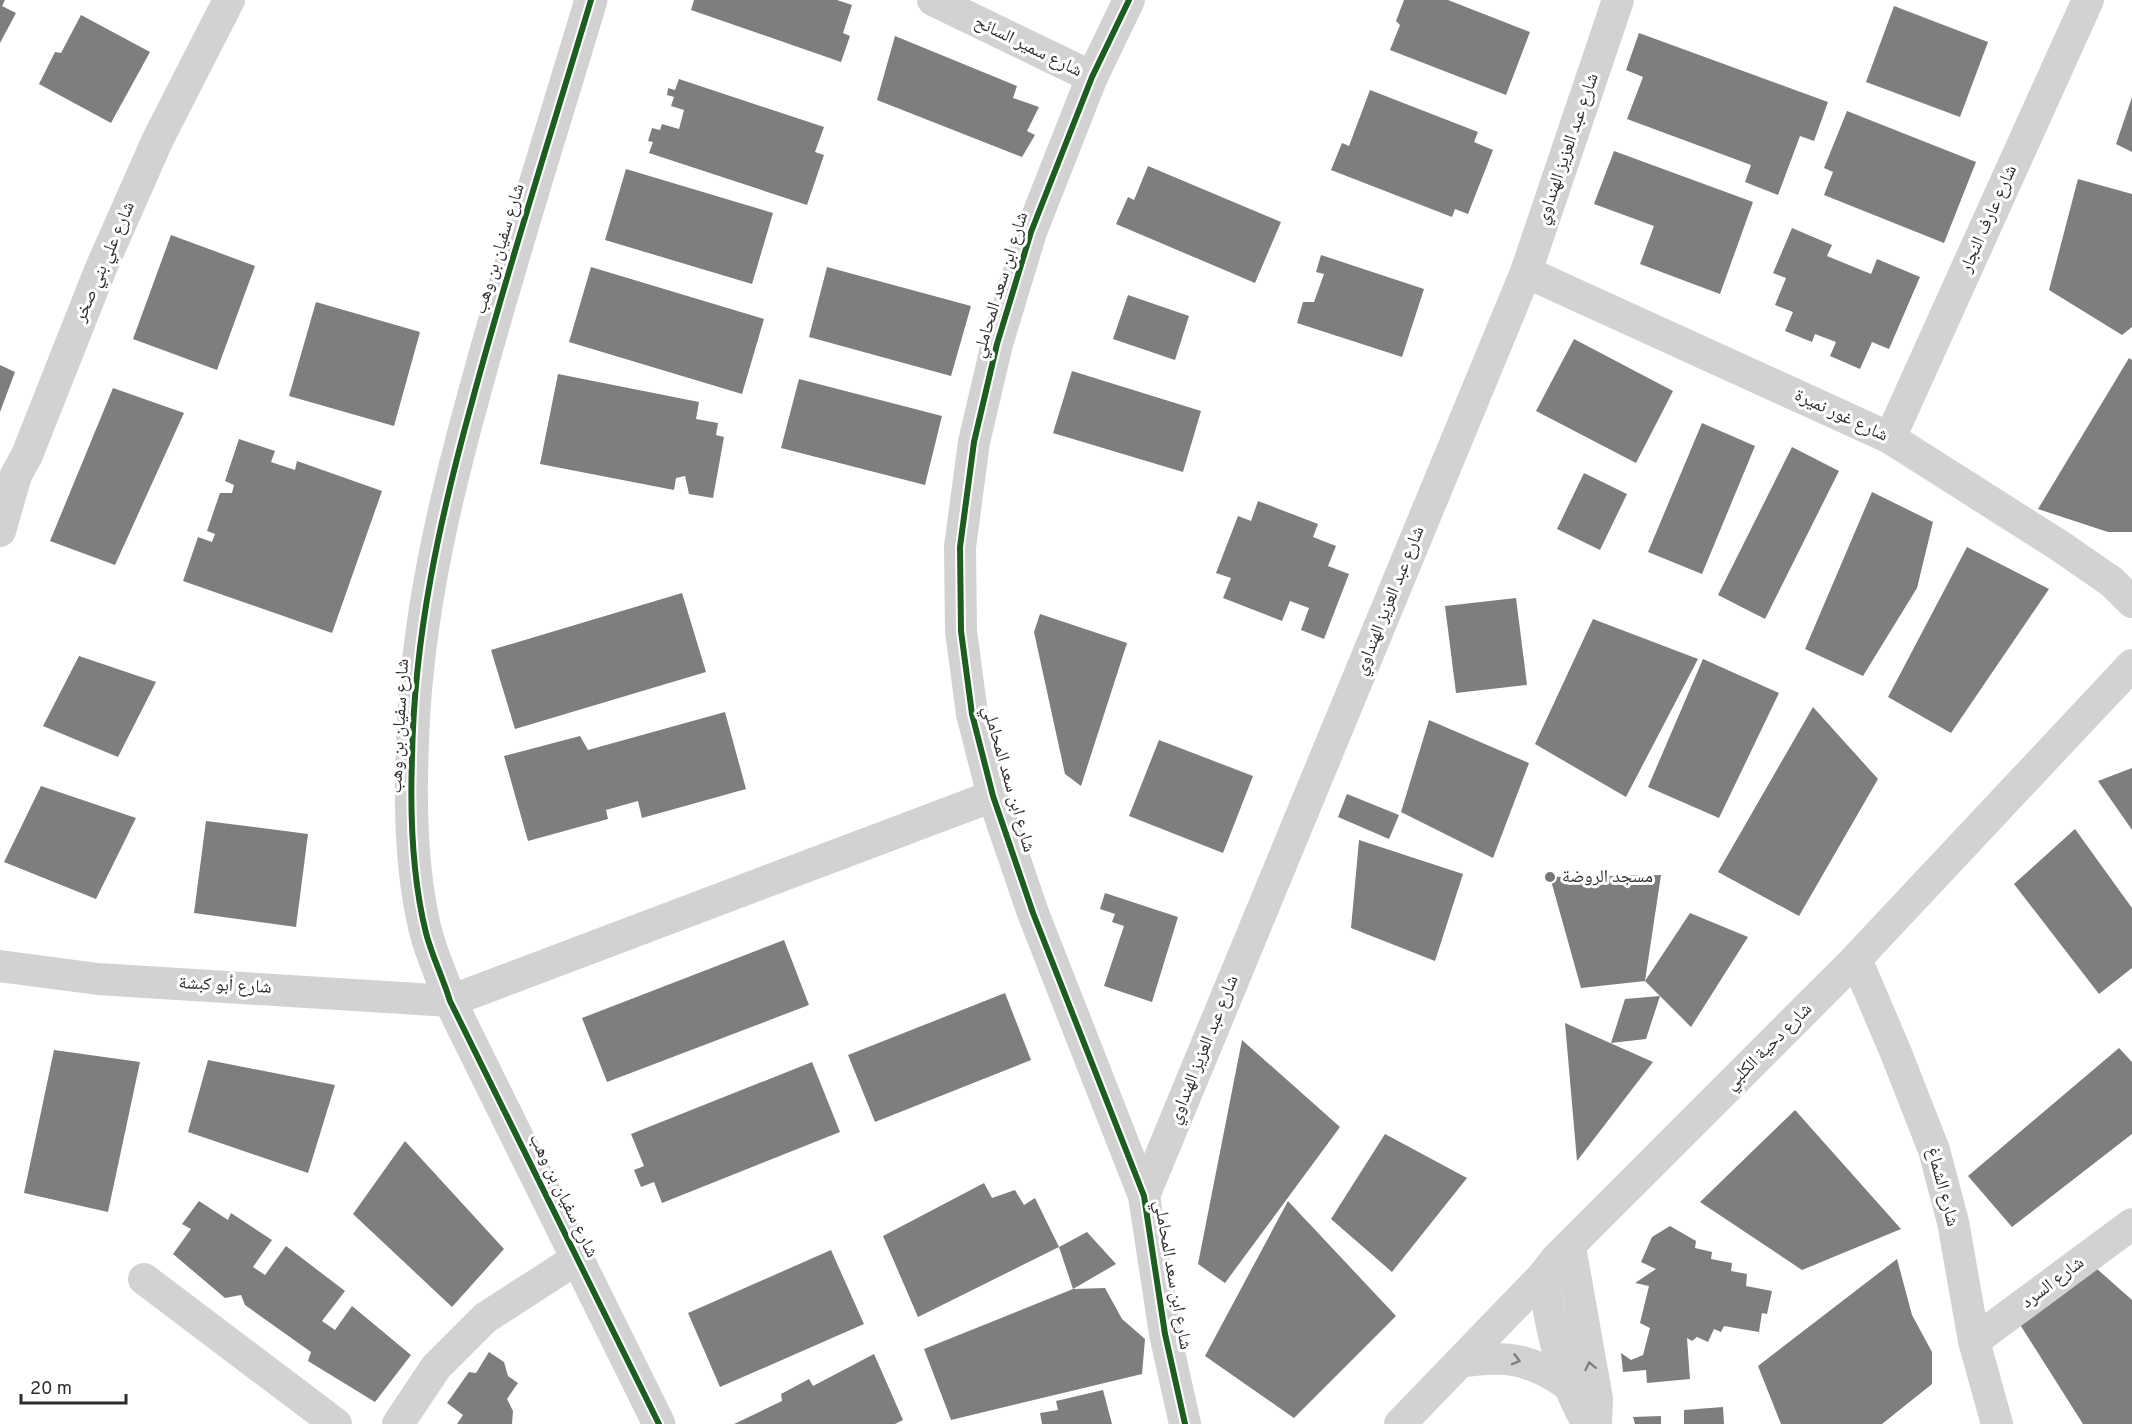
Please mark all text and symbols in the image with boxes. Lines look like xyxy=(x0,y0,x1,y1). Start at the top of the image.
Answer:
street label: شارع سمير السائح xyxy=(970,11,1086,83)
street label: شارع عبد العزيز الهنداوي xyxy=(1531,70,1606,228)
street label: شارع عارف النجار xyxy=(1955,162,2023,277)
street label: شارع سفيان بن وهب xyxy=(469,181,531,317)
street label: شارع علي بني صخر xyxy=(69,198,142,327)
street label: شارع ابن سعد المحاملي xyxy=(968,209,1036,361)
street label: شارع غور نميرة xyxy=(1791,384,1891,448)
street label: شارع عبد العزيز الهنداوي xyxy=(1350,523,1432,679)
street label: شارع سفيان بن وهب xyxy=(385,658,415,794)
street label: شارع ابن سعد المحاملي xyxy=(975,703,1040,855)
place label: مسجد الروضة xyxy=(1562,866,1653,889)
marker: مسجد الروضة xyxy=(1543,870,1557,884)
street label: شارع أبو كبشة xyxy=(178,971,272,1000)
street label: شارع عبد العزيز الهنداوي xyxy=(1164,972,1246,1128)
street label: شارع دحية الكلبي xyxy=(1720,998,1819,1097)
street label: شارع سفيان بن وهب xyxy=(523,1130,603,1262)
street label: شارع الشماغ xyxy=(1920,1145,1964,1229)
street label: شارع ابن سعد المحاملي xyxy=(1146,1198,1196,1352)
street label: شارع السرد xyxy=(2017,1252,2089,1314)
one-way arrow xyxy=(1511,1353,1521,1366)
one-way arrow xyxy=(1584,1362,1597,1372)
scale bar xyxy=(21,1367,126,1405)
text: 20 m xyxy=(30,1378,72,1401)

